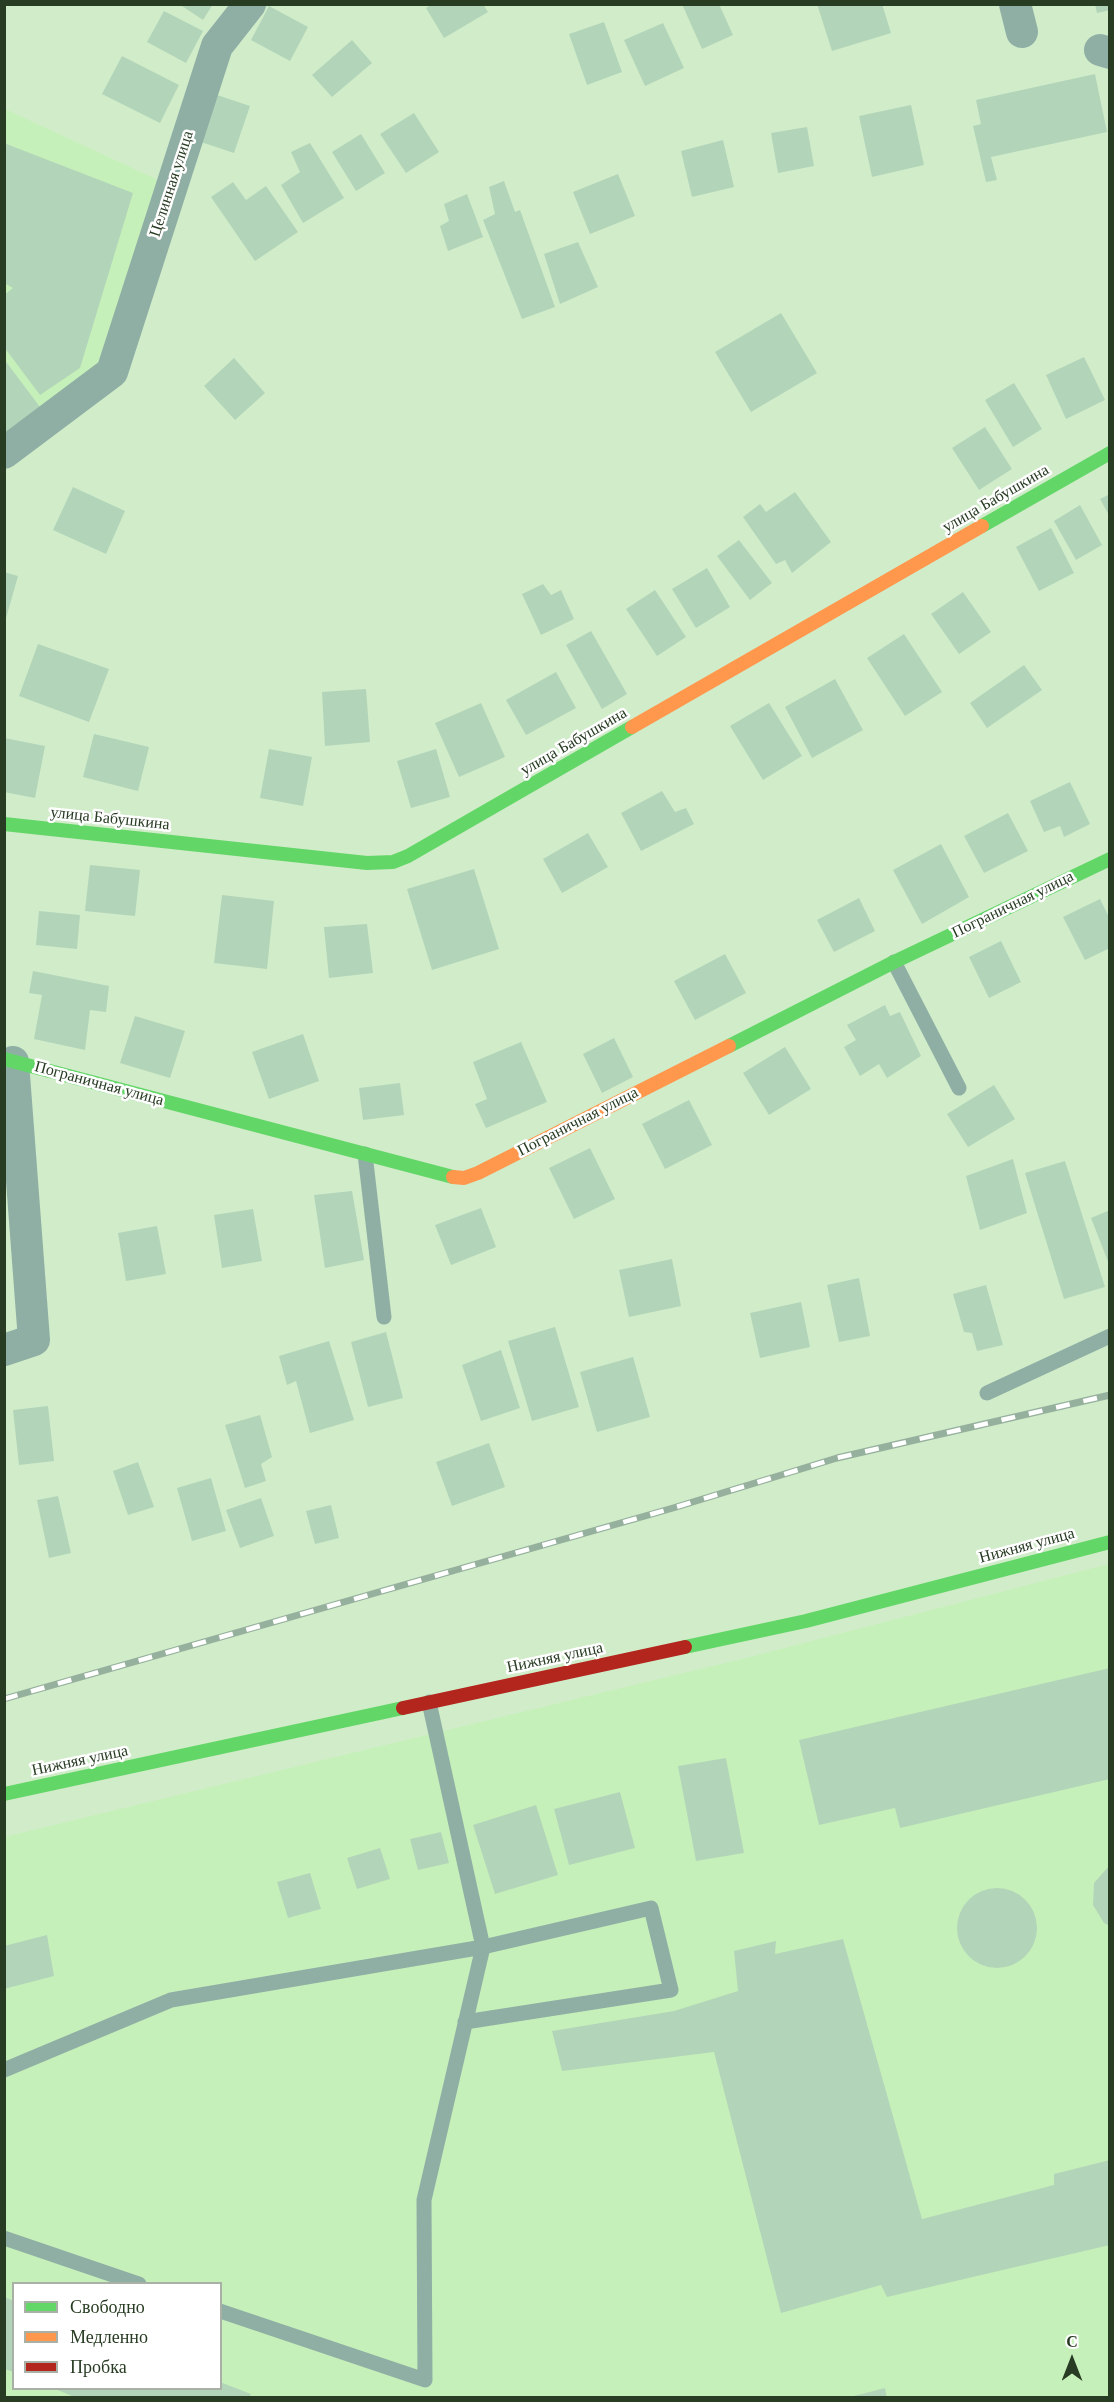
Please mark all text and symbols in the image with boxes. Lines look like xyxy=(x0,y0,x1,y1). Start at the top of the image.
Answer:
street label: Целинная улица xyxy=(146,129,198,239)
street label: улица Бабушкина xyxy=(939,461,1053,537)
street label: улица Бабушкина xyxy=(517,704,631,780)
street label: улица Бабушкина xyxy=(50,803,170,835)
street label: Пограничная улица xyxy=(949,867,1077,943)
street label: Пограничная улица xyxy=(32,1058,166,1110)
street label: Пограничная улица xyxy=(514,1083,642,1161)
street label: Нижняя улица xyxy=(977,1524,1077,1568)
street label: Нижняя улица xyxy=(505,1638,605,1678)
street label: Нижняя улица xyxy=(30,1741,130,1781)
legend xyxy=(12,2282,222,2390)
text: Свободно xyxy=(70,2297,145,2317)
text: Медленно xyxy=(70,2327,148,2347)
north arrow xyxy=(1042,2330,1102,2390)
text: С xyxy=(1066,2333,1078,2350)
text: Пробка xyxy=(70,2357,127,2377)

